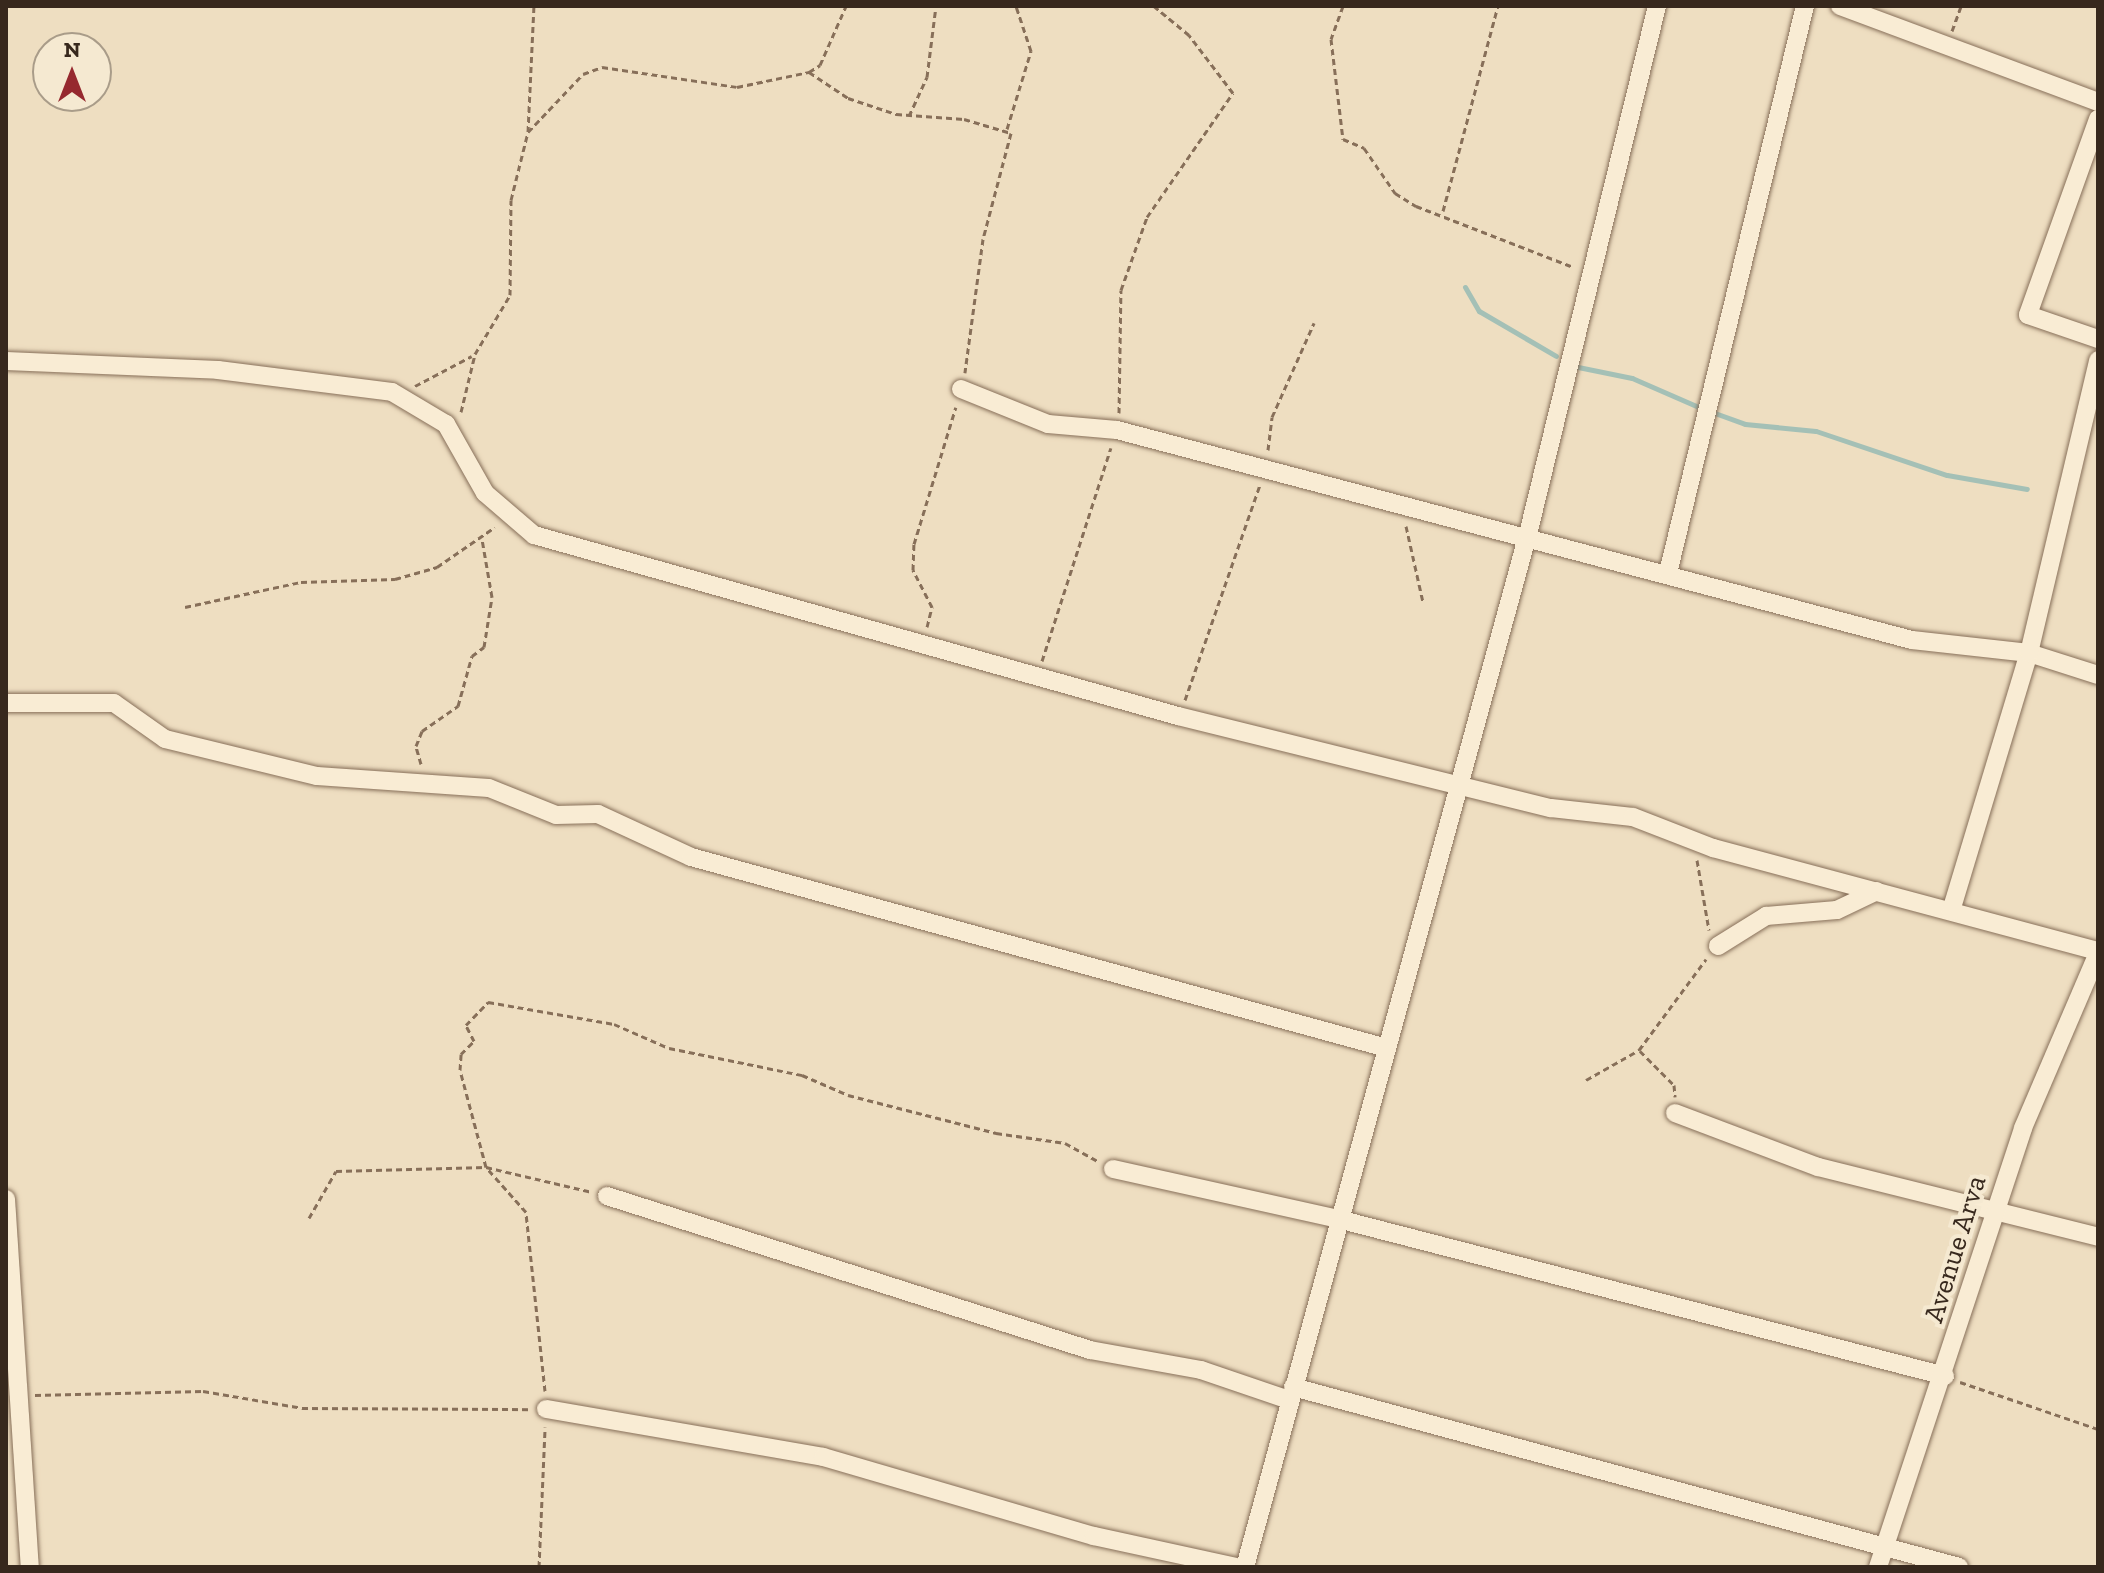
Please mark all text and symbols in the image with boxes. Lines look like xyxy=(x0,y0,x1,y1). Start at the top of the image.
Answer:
north arrow xyxy=(32,32,112,112)
text: N xyxy=(64,36,80,63)
street label: Avenue Arva xyxy=(1917,1171,1993,1327)

